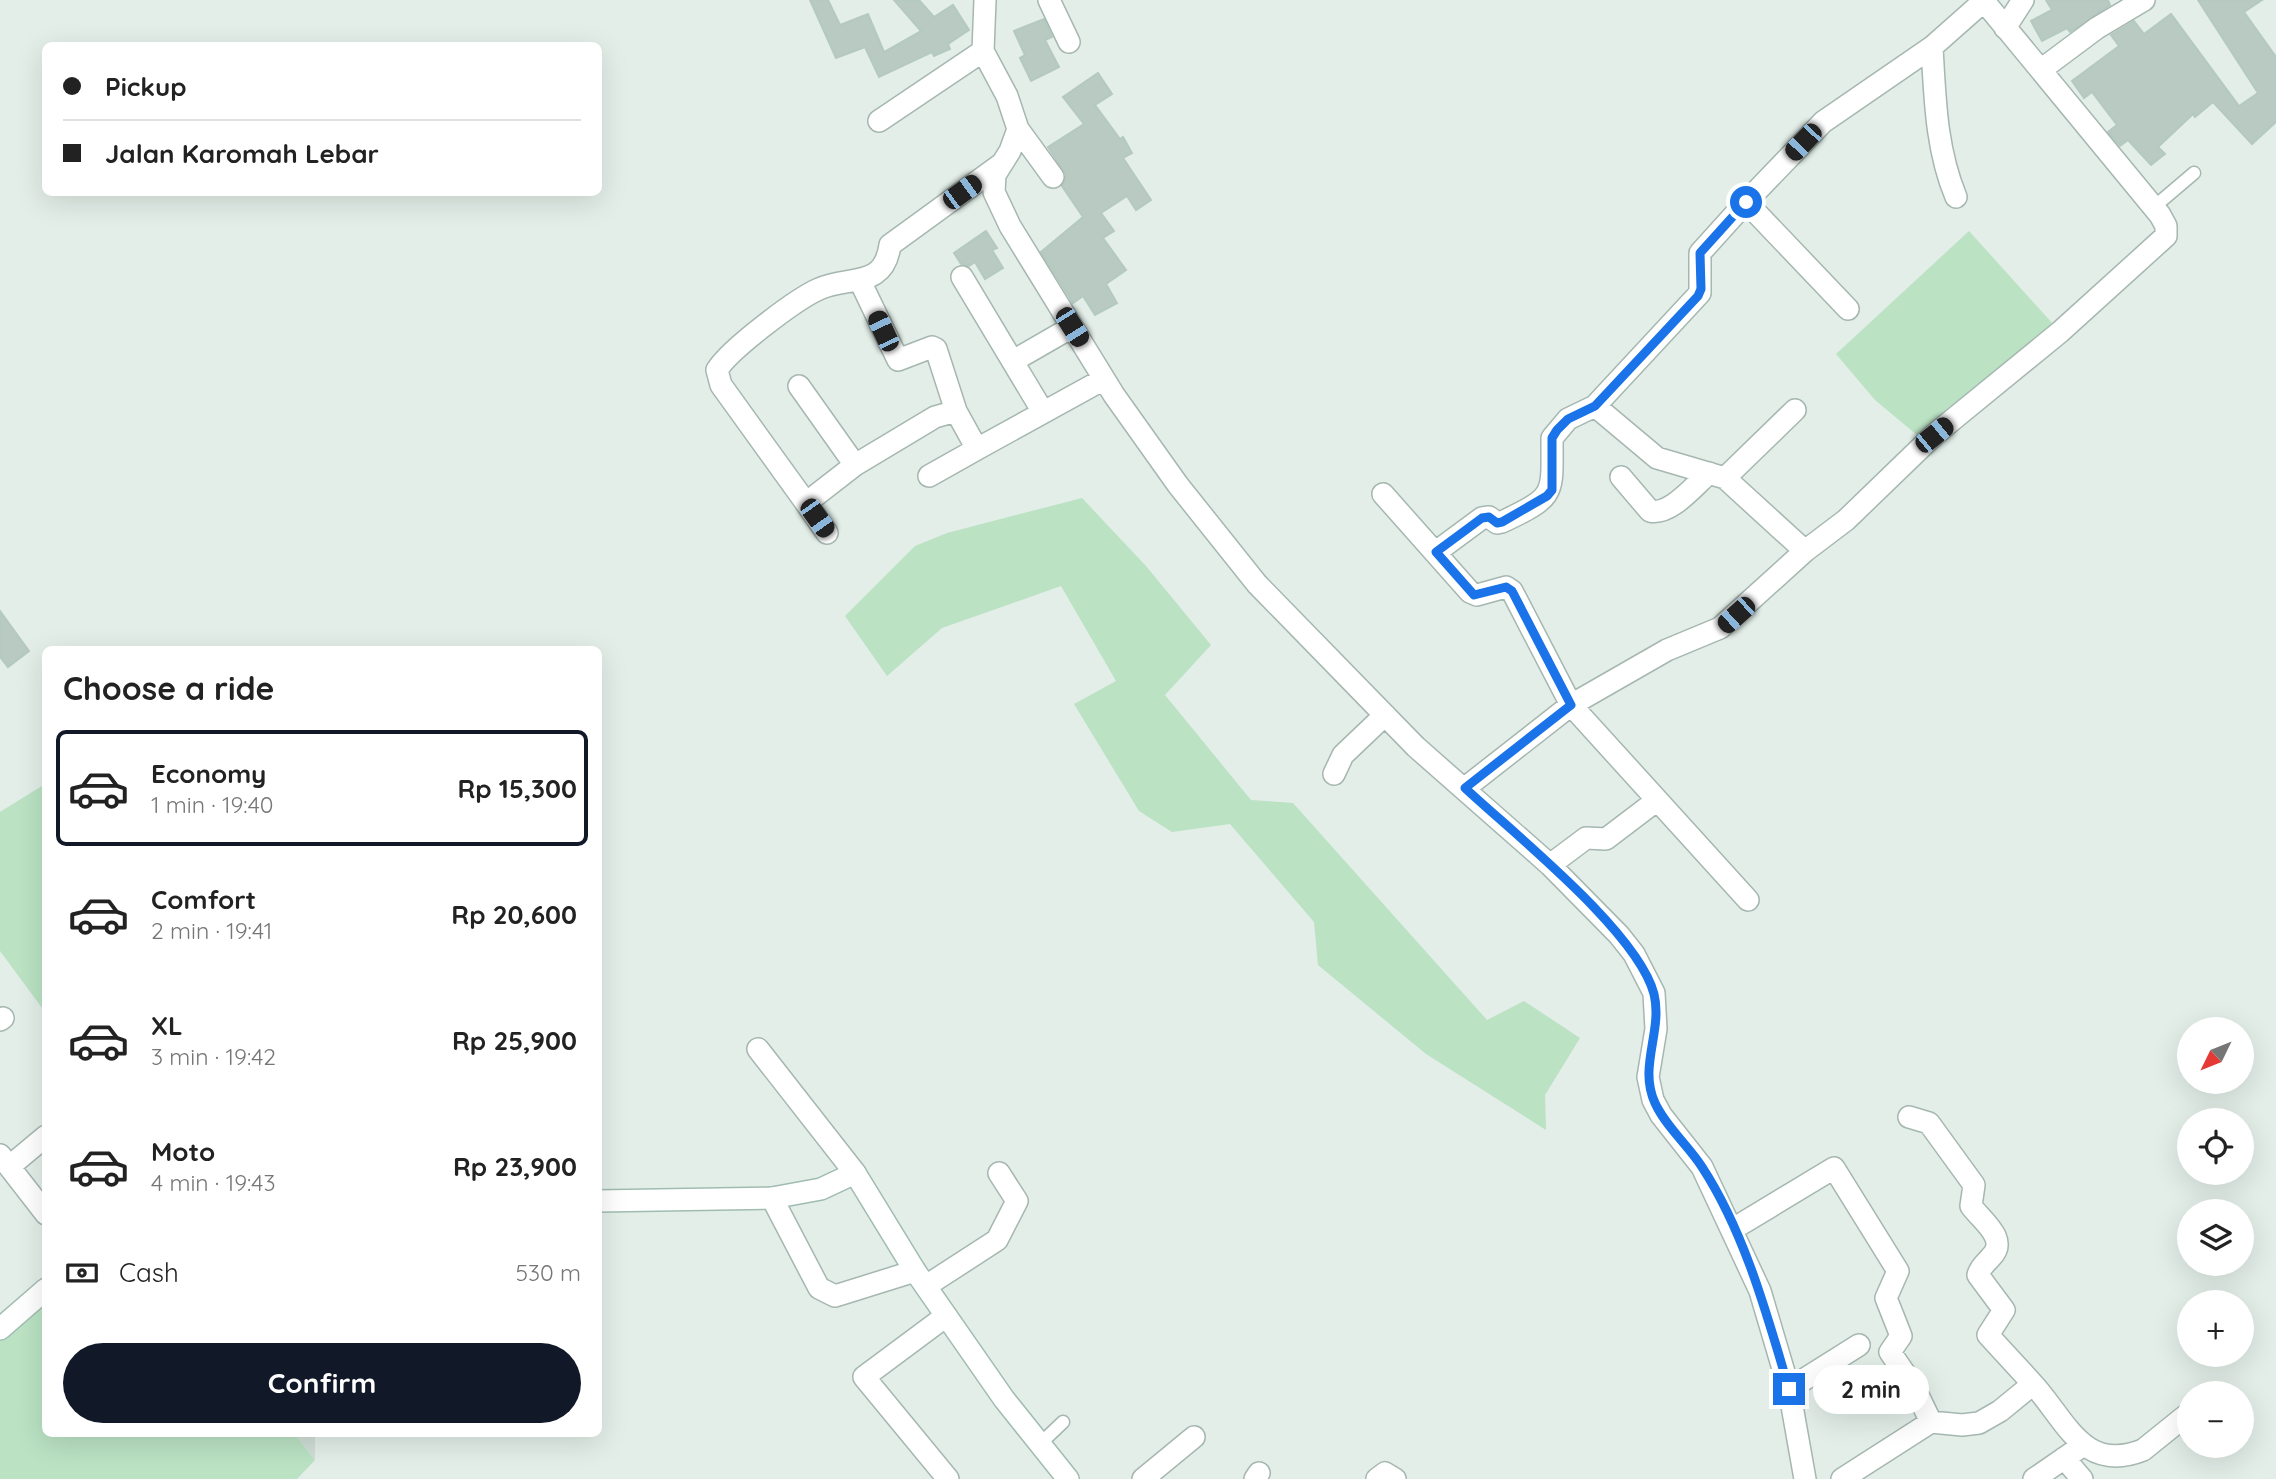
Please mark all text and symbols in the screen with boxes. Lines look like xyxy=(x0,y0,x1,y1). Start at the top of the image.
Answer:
text: Pickup xyxy=(105,70,187,103)
car xyxy=(1781,120,1826,164)
text: Jalan Karomah Lebar xyxy=(105,137,379,170)
car xyxy=(939,171,986,213)
route start xyxy=(1730,186,1762,218)
car xyxy=(1052,304,1093,350)
car xyxy=(865,308,902,354)
car xyxy=(1912,414,1957,456)
car xyxy=(797,495,838,541)
car xyxy=(1714,593,1759,637)
text: Choose a ride xyxy=(63,668,275,708)
icon: car xyxy=(67,757,130,820)
text: Economy xyxy=(151,757,266,790)
text: Rp 15,300 xyxy=(457,772,577,805)
text: 1 min · 19:40 xyxy=(151,790,273,819)
icon: car xyxy=(67,883,130,946)
text: Comfort xyxy=(151,883,256,916)
text: Rp 20,600 xyxy=(451,898,577,931)
text: 2 min · 19:41 xyxy=(151,916,272,945)
icon: car xyxy=(67,1009,130,1072)
text: XL xyxy=(151,1009,183,1042)
north arrow xyxy=(2177,1017,2254,1094)
map controls xyxy=(2177,1017,2254,1458)
text: Rp 25,900 xyxy=(452,1024,577,1057)
text: 3 min · 19:42 xyxy=(151,1042,276,1071)
button: locate xyxy=(2177,1108,2254,1185)
icon: car xyxy=(67,1135,130,1198)
text: Moto xyxy=(151,1135,215,1168)
text: Rp 23,900 xyxy=(453,1150,577,1183)
text: 4 min · 19:43 xyxy=(151,1168,275,1197)
button: layers xyxy=(2177,1199,2254,1276)
icon: cash xyxy=(63,1254,101,1292)
text: Cash xyxy=(119,1256,179,1289)
text: 530 m xyxy=(515,1258,581,1287)
button: + xyxy=(2177,1290,2254,1367)
button: Confirm xyxy=(63,1343,581,1423)
callout: 2 min xyxy=(1814,1364,1929,1414)
route end xyxy=(1773,1373,1805,1405)
text: 2 min xyxy=(1841,1375,1901,1404)
button: − xyxy=(2177,1381,2254,1458)

